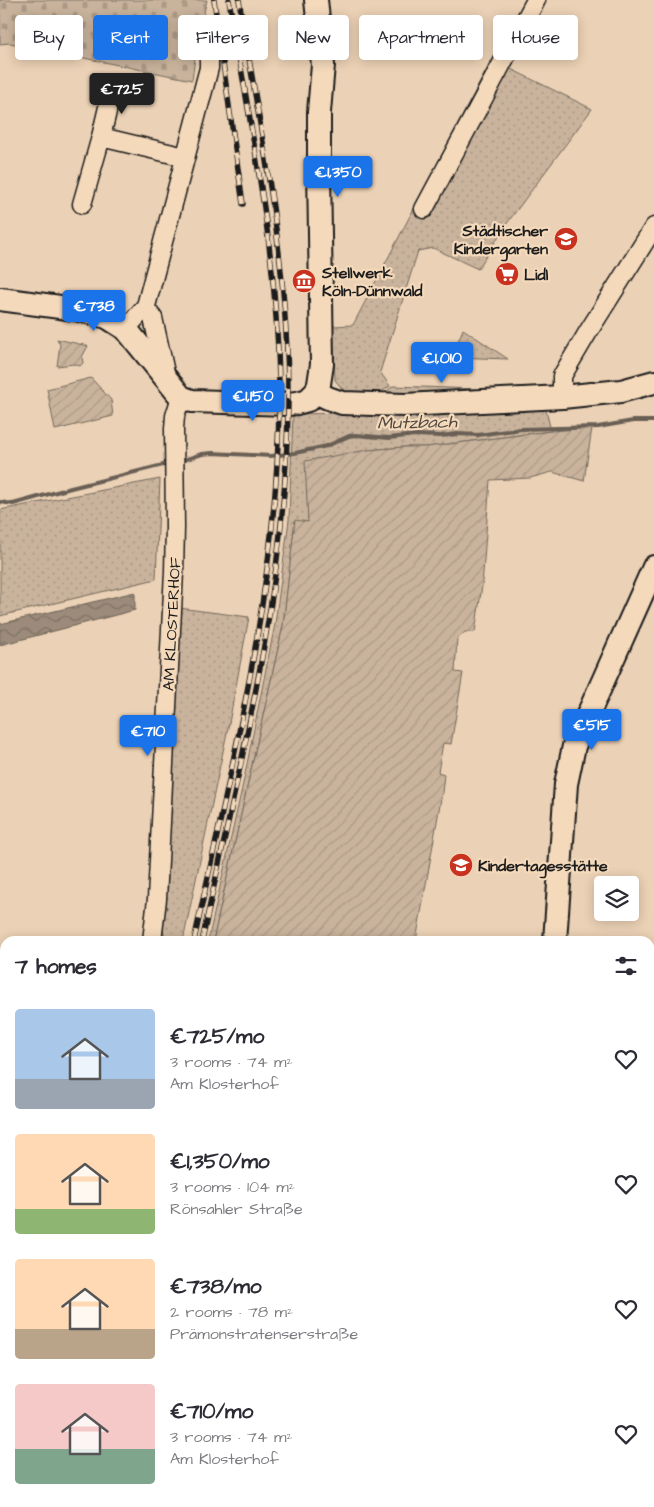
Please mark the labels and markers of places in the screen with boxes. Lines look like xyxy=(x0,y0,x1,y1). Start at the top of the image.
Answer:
pin: €725 xyxy=(92,72,152,115)
pin: €1,350 xyxy=(297,156,379,198)
place label: Städtischer Kindergarten xyxy=(454,220,548,262)
school or university icon: Städtischer Kindergarten xyxy=(553,226,579,252)
supermarket icon: Lidl xyxy=(494,261,520,287)
place label: Stellwerk Köln-Dünnwald xyxy=(321,262,423,302)
place label: Lidl xyxy=(524,264,549,286)
museum icon: Stellwerk Köln-Dünnwald xyxy=(291,268,317,294)
pin: €738 xyxy=(64,290,124,332)
pin: €1,010 xyxy=(401,342,483,384)
pin: €1,150 xyxy=(212,380,294,422)
pin: €515 xyxy=(562,708,622,751)
pin: €710 xyxy=(118,714,178,757)
school or university icon: Kindertagesstätte xyxy=(448,852,474,878)
place label: Kindertagesstätte xyxy=(478,855,608,879)

